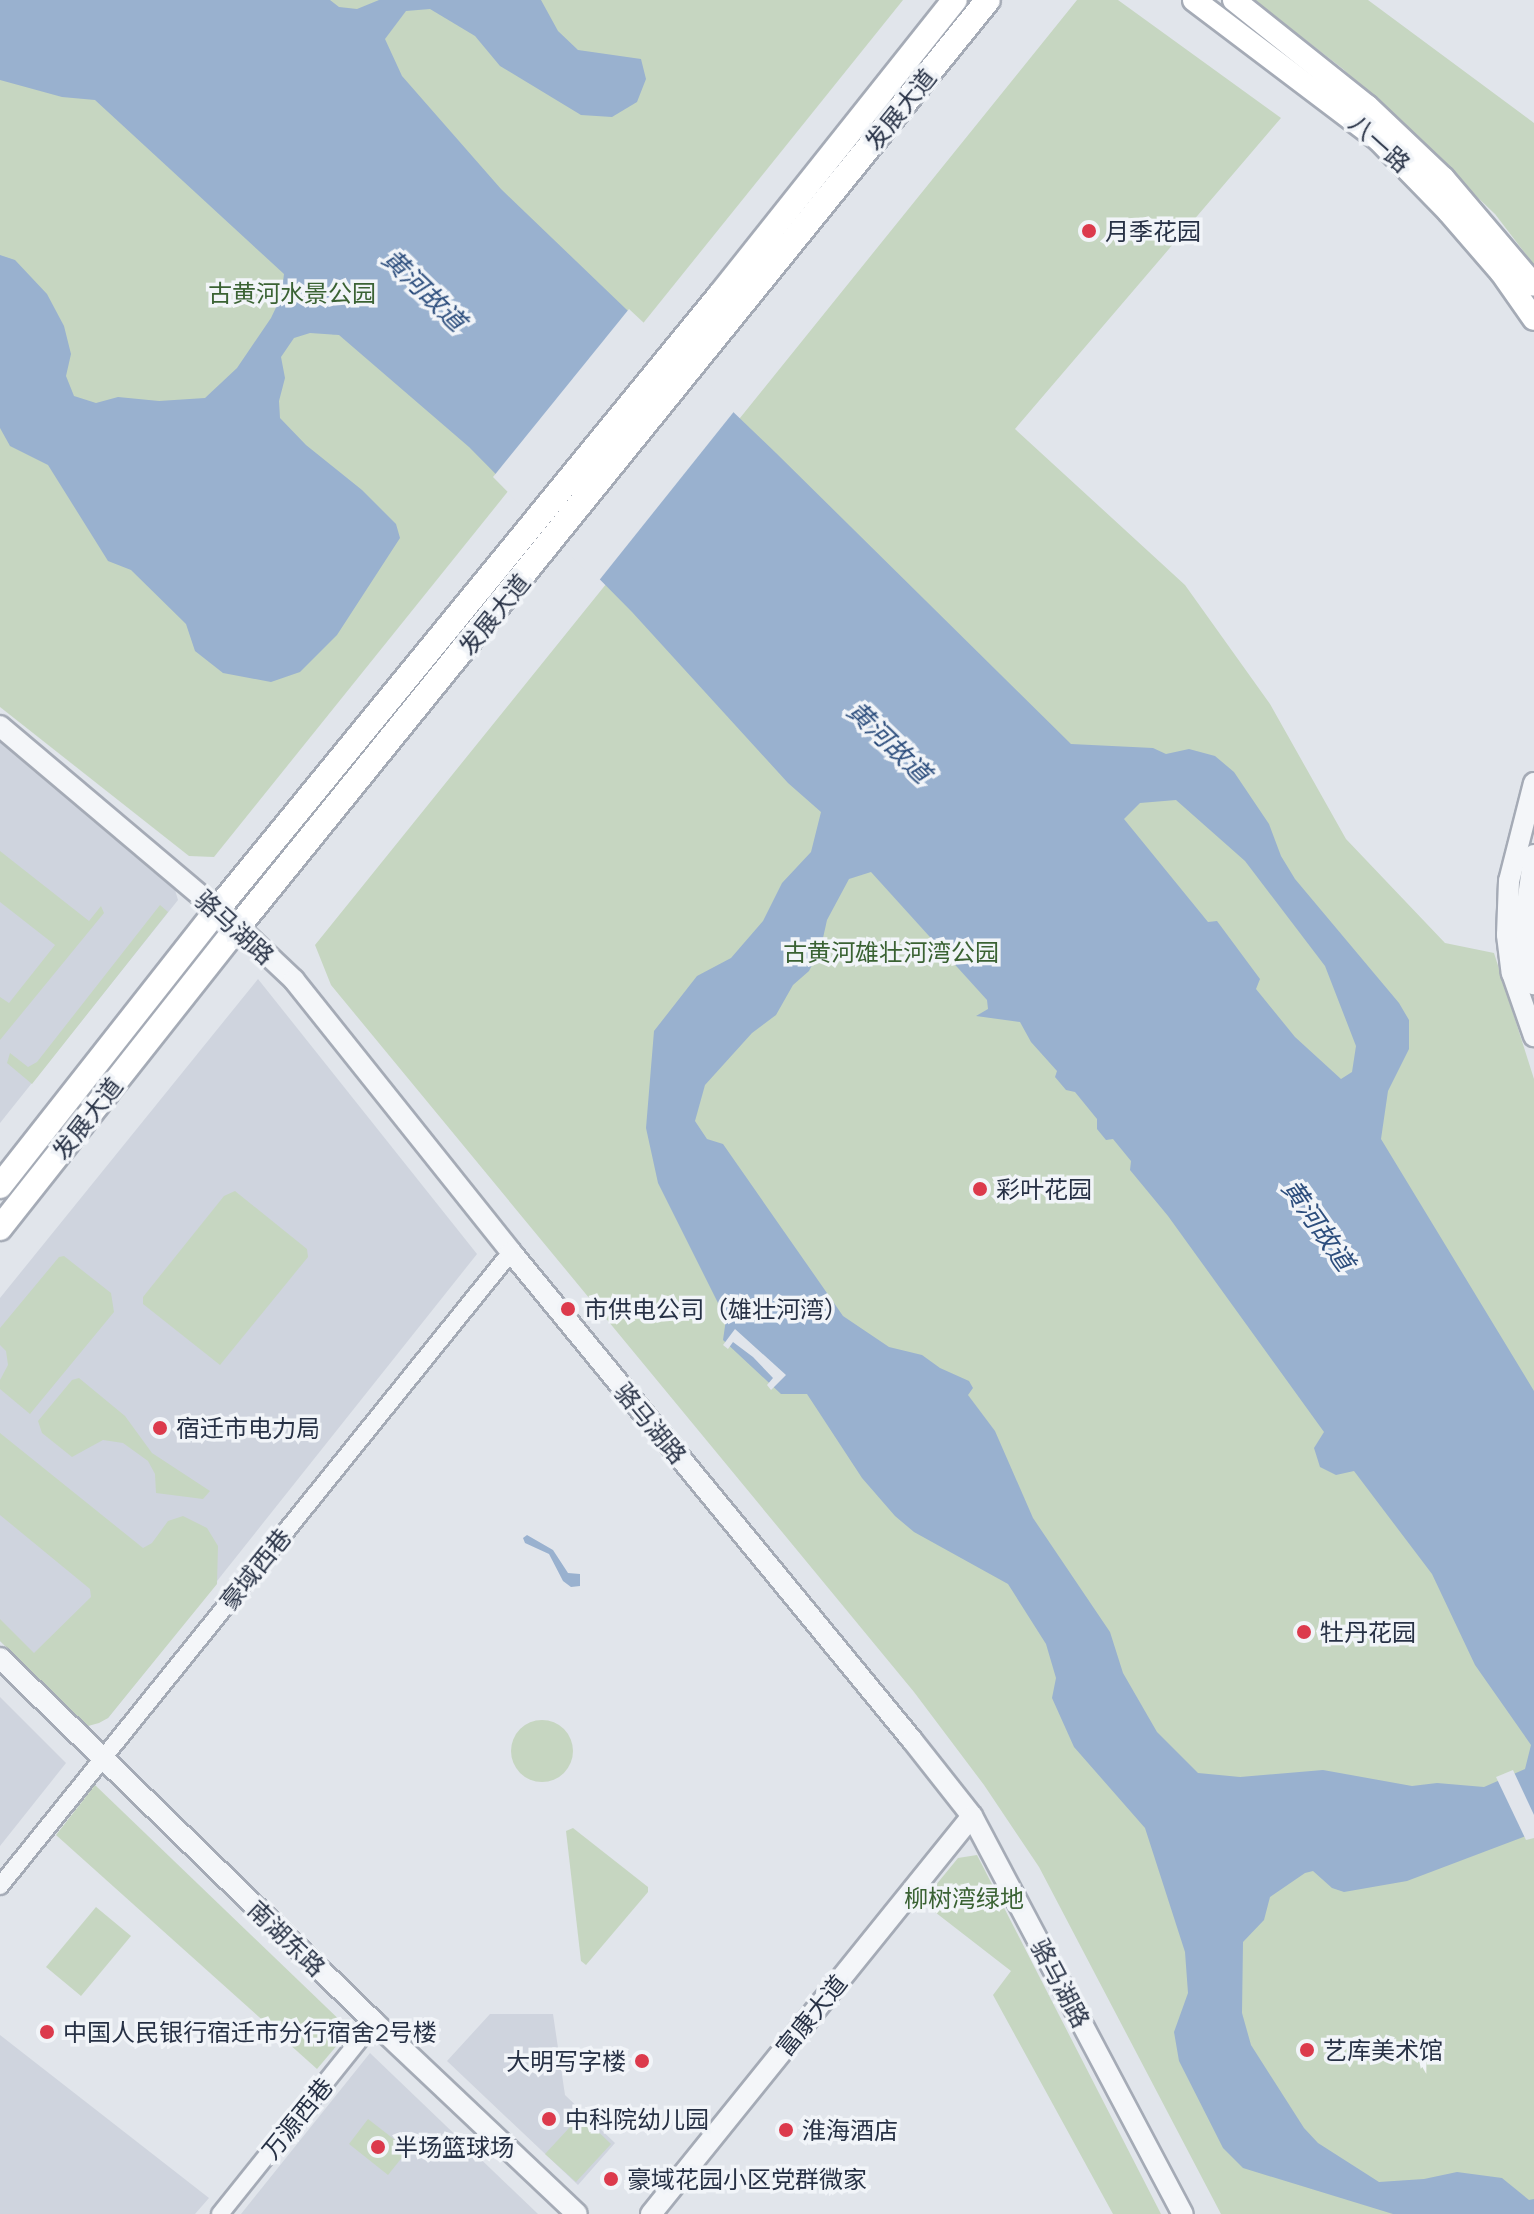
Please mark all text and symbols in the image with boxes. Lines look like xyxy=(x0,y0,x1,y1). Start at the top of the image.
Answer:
street label: 发展大道 xyxy=(859,63,941,155)
street label: 八一路 xyxy=(1344,108,1416,178)
place label: 月季花园 xyxy=(1105,217,1201,245)
marker: 月季花园 xyxy=(1080,222,1098,240)
water label: 黄河故道 xyxy=(376,243,472,337)
park label: 古黄河水景公园 xyxy=(208,279,376,307)
street label: 发展大道 xyxy=(453,568,535,660)
water label: 黄河故道 xyxy=(841,695,937,789)
street label: 骆马湖路 xyxy=(190,884,280,970)
park label: 古黄河雄壮河湾公园 xyxy=(783,938,999,966)
street label: 发展大道 xyxy=(46,1071,128,1165)
water label: 黄河故道 xyxy=(1275,1173,1361,1277)
place label: 彩叶花园 xyxy=(996,1175,1092,1203)
marker: 彩叶花园 xyxy=(971,1180,989,1198)
place label: 市供电公司（雄壮河湾） xyxy=(584,1295,848,1323)
marker: 市供电公司（雄壮河湾） xyxy=(559,1300,577,1318)
street label: 骆马湖路 xyxy=(609,1377,693,1469)
place label: 宿迁市电力局 xyxy=(176,1414,320,1442)
marker: 宿迁市电力局 xyxy=(151,1419,169,1437)
street label: 豪域西巷 xyxy=(214,1523,296,1615)
place label: 牡丹花园 xyxy=(1320,1618,1416,1646)
marker: 牡丹花园 xyxy=(1295,1623,1313,1641)
park label: 柳树湾绿地 xyxy=(904,1884,1024,1912)
street label: 南湖东路 xyxy=(242,1894,332,1982)
street label: 骆马湖路 xyxy=(1026,1934,1096,2032)
street label: 富康大道 xyxy=(770,1969,852,2061)
place label: 中国人民银行宿迁市分行宿舍2号楼 xyxy=(63,2018,437,2046)
marker: 中国人民银行宿迁市分行宿舍2号楼 xyxy=(38,2023,56,2041)
place label: 艺库美术馆 xyxy=(1323,2036,1443,2064)
marker: 艺库美术馆 xyxy=(1298,2041,1316,2059)
place label: 大明写字楼 xyxy=(506,2047,626,2075)
marker: 大明写字楼 xyxy=(633,2052,651,2070)
street label: 万源西巷 xyxy=(256,2072,338,2164)
place label: 中科院幼儿园 xyxy=(565,2105,709,2133)
marker: 中科院幼儿园 xyxy=(540,2110,558,2128)
place label: 淮海酒店 xyxy=(802,2116,898,2144)
marker: 淮海酒店 xyxy=(777,2121,795,2139)
place label: 半场篮球场 xyxy=(394,2133,514,2161)
marker: 半场篮球场 xyxy=(369,2138,387,2156)
place label: 豪域花园小区党群微家 xyxy=(627,2165,867,2193)
marker: 豪域花园小区党群微家 xyxy=(602,2170,620,2188)

